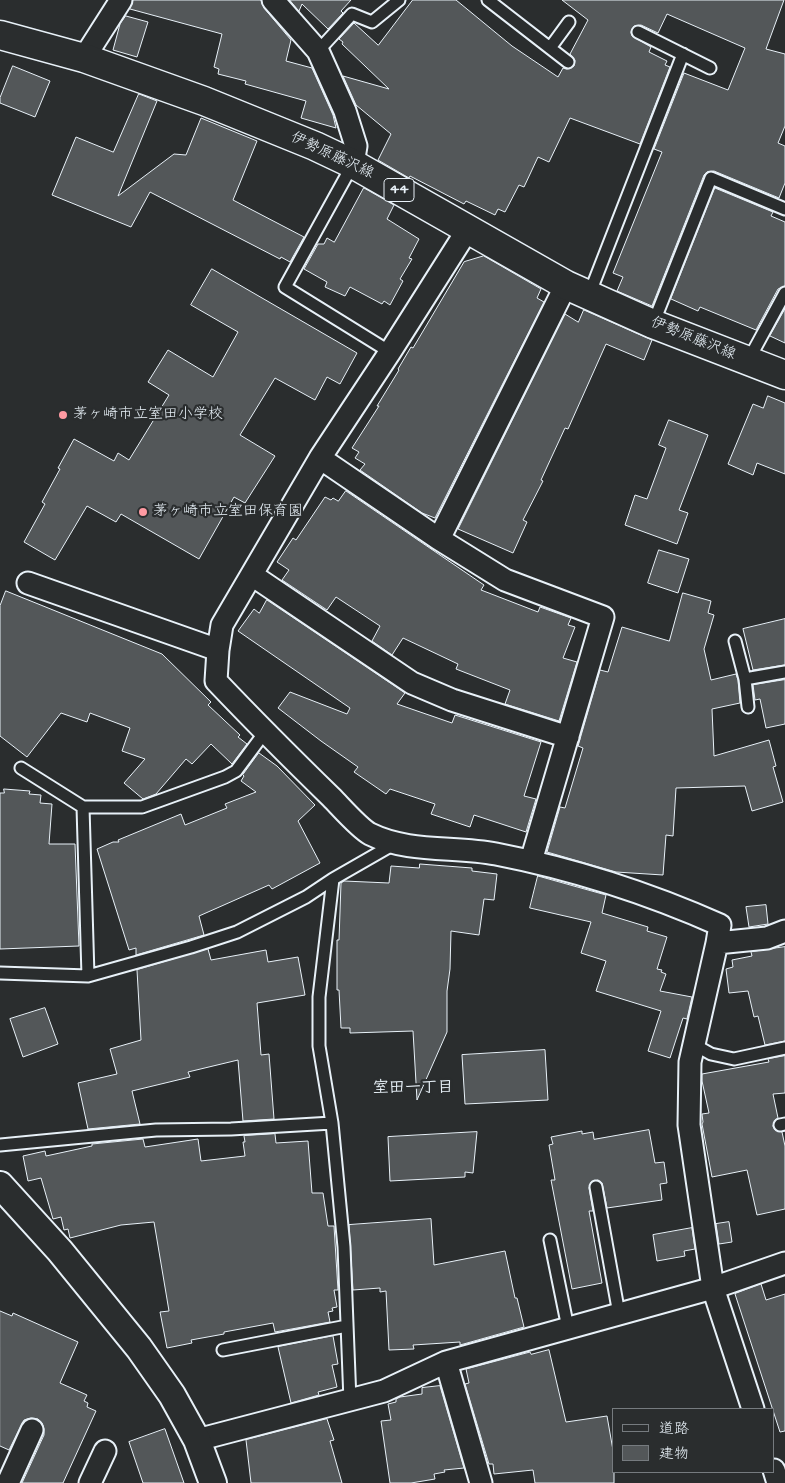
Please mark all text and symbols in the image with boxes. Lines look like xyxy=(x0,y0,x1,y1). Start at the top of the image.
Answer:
street label: 伊勢原藤沢線 xyxy=(287,129,377,183)
road number: 44 xyxy=(384,178,414,202)
street label: 伊勢原藤沢線 xyxy=(648,314,738,364)
place label: 茅ヶ崎市立室田小学校 xyxy=(73,406,223,424)
marker: 茅ヶ崎市立室田小学校 xyxy=(57,409,69,421)
place label: 茅ヶ崎市立室田保育園 xyxy=(153,503,303,521)
marker: 茅ヶ崎市立室田保育園 xyxy=(137,506,149,518)
district label: 室田一丁目 xyxy=(373,1079,453,1099)
legend xyxy=(612,1408,775,1473)
text: 道路 xyxy=(659,1418,689,1439)
text: 建物 xyxy=(659,1443,689,1464)

